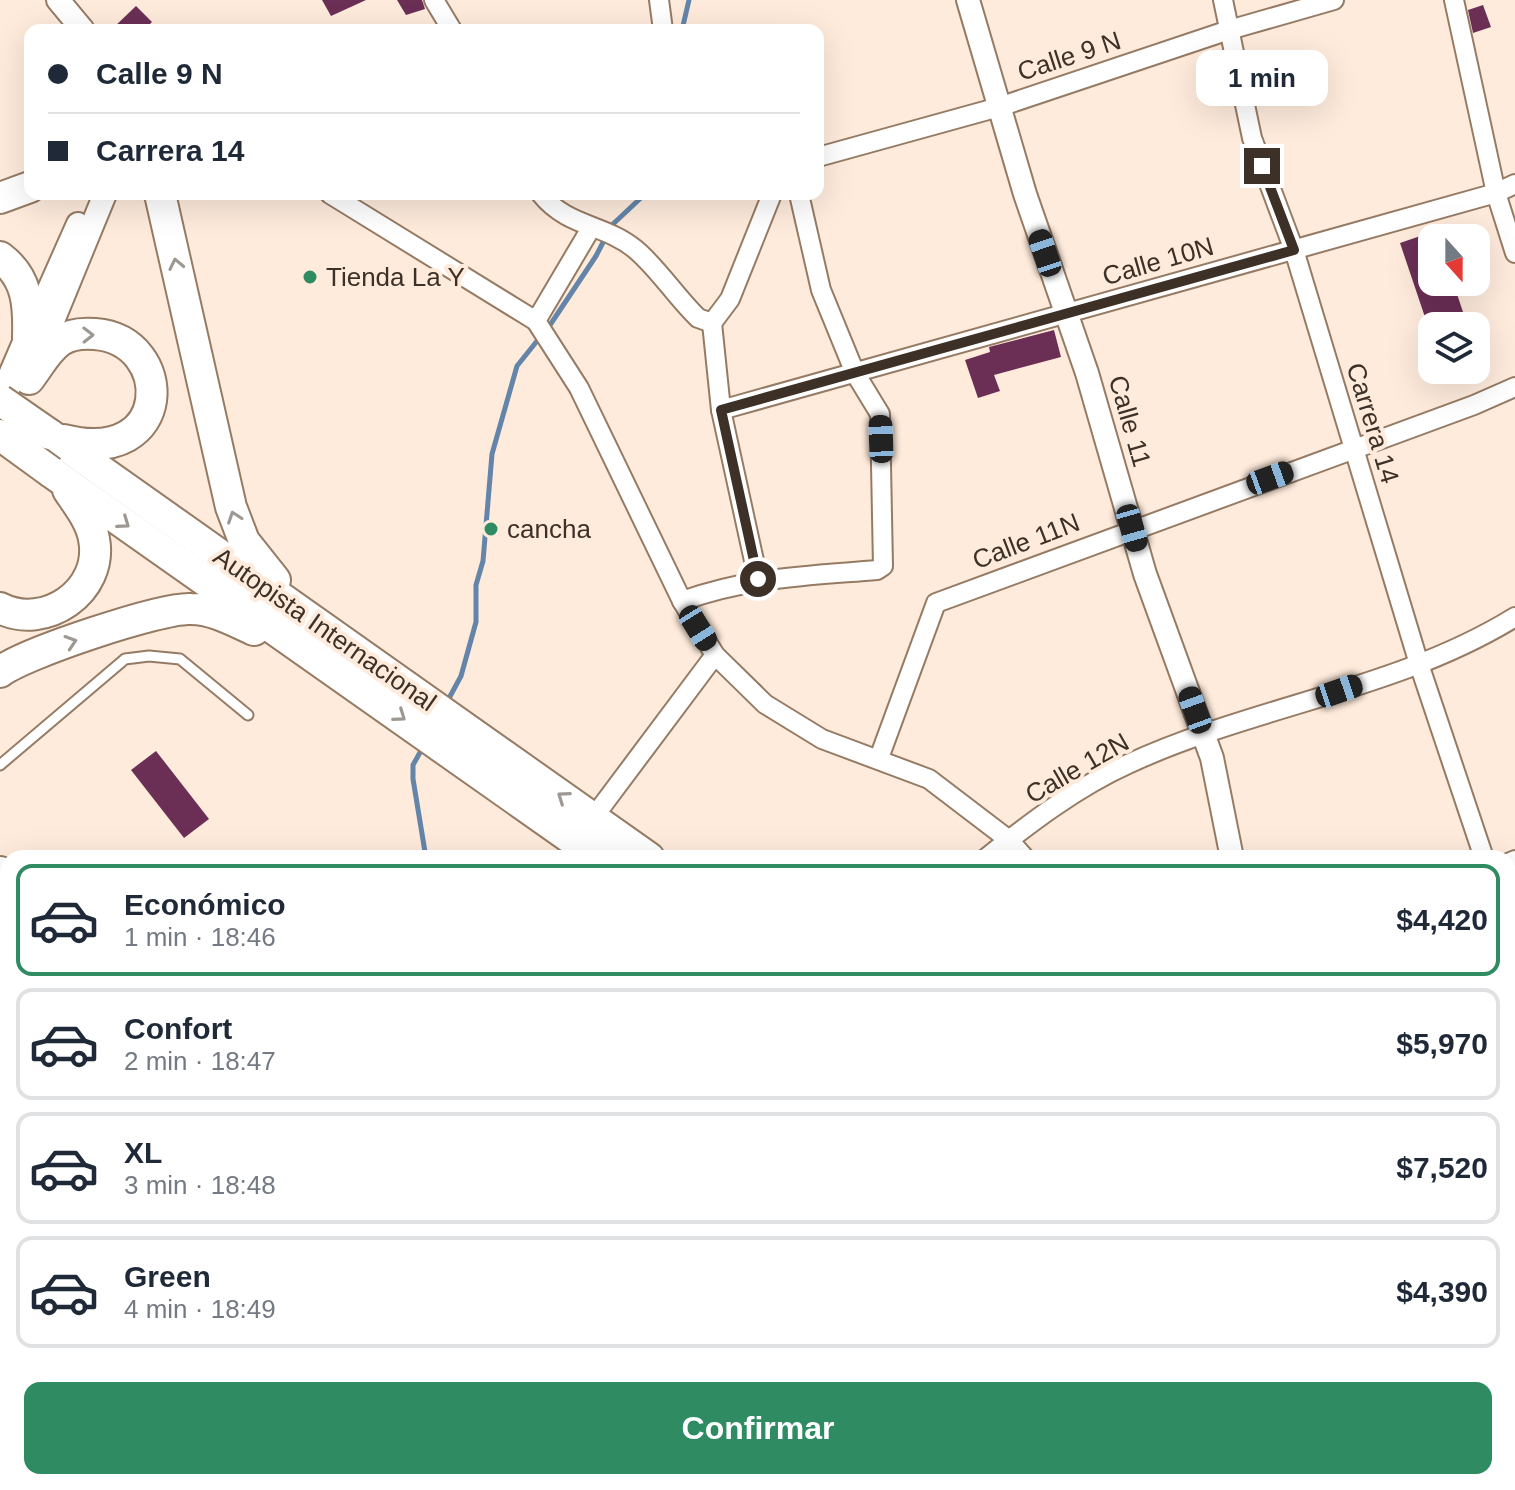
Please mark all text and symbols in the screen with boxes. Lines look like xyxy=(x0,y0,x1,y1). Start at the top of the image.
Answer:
street label: Calle 9 N xyxy=(1014,25,1124,87)
callout: 1 min xyxy=(1196,50,1328,106)
text: Calle 9 N xyxy=(96,57,223,90)
text: 1 min xyxy=(1228,63,1296,93)
text: Carrera 14 xyxy=(96,134,244,167)
route end xyxy=(1244,148,1280,184)
north arrow xyxy=(1418,224,1490,296)
map controls xyxy=(1418,224,1490,384)
car xyxy=(1026,226,1064,280)
street label: Calle 10N xyxy=(1099,231,1217,291)
one-way arrow xyxy=(168,258,185,271)
place label: Tienda La Y xyxy=(326,262,465,292)
marker: Tienda La Y xyxy=(301,268,319,286)
button: layers xyxy=(1418,312,1490,384)
one-way arrow xyxy=(82,326,95,343)
street label: Carrera 14 xyxy=(1340,359,1406,487)
street label: Calle 11 xyxy=(1103,372,1157,470)
car xyxy=(868,415,894,463)
car xyxy=(1243,459,1297,497)
car xyxy=(1114,502,1150,554)
street label: Calle 11N xyxy=(968,507,1084,575)
one-way arrow xyxy=(228,511,244,525)
one-way arrow xyxy=(116,513,130,528)
place label: cancha xyxy=(507,514,591,544)
marker: cancha xyxy=(482,520,500,538)
street label: Autopista Internacional xyxy=(208,541,442,717)
route start xyxy=(740,561,776,597)
car xyxy=(675,601,721,655)
one-way arrow xyxy=(63,635,77,651)
car xyxy=(1312,672,1366,710)
car xyxy=(1176,683,1214,737)
one-way arrow xyxy=(392,707,406,721)
street label: Calle 12N xyxy=(1020,726,1134,810)
one-way arrow xyxy=(557,792,571,807)
icon: car xyxy=(28,884,100,956)
text: Económico xyxy=(124,888,286,921)
text: $4,420 xyxy=(1396,903,1488,936)
text: 1 min · 18:46 xyxy=(124,922,276,952)
icon: car xyxy=(28,1008,100,1080)
text: Confort xyxy=(124,1012,232,1045)
text: $5,970 xyxy=(1396,1027,1488,1060)
text: 2 min · 18:47 xyxy=(124,1046,276,1076)
icon: car xyxy=(28,1132,100,1204)
text: XL xyxy=(124,1136,162,1169)
text: $7,520 xyxy=(1396,1151,1488,1184)
text: 3 min · 18:48 xyxy=(124,1170,276,1200)
icon: car xyxy=(28,1256,100,1328)
text: Green xyxy=(124,1260,211,1293)
text: $4,390 xyxy=(1396,1275,1488,1308)
text: 4 min · 18:49 xyxy=(124,1294,276,1324)
button: Confirmar xyxy=(24,1382,1492,1474)

